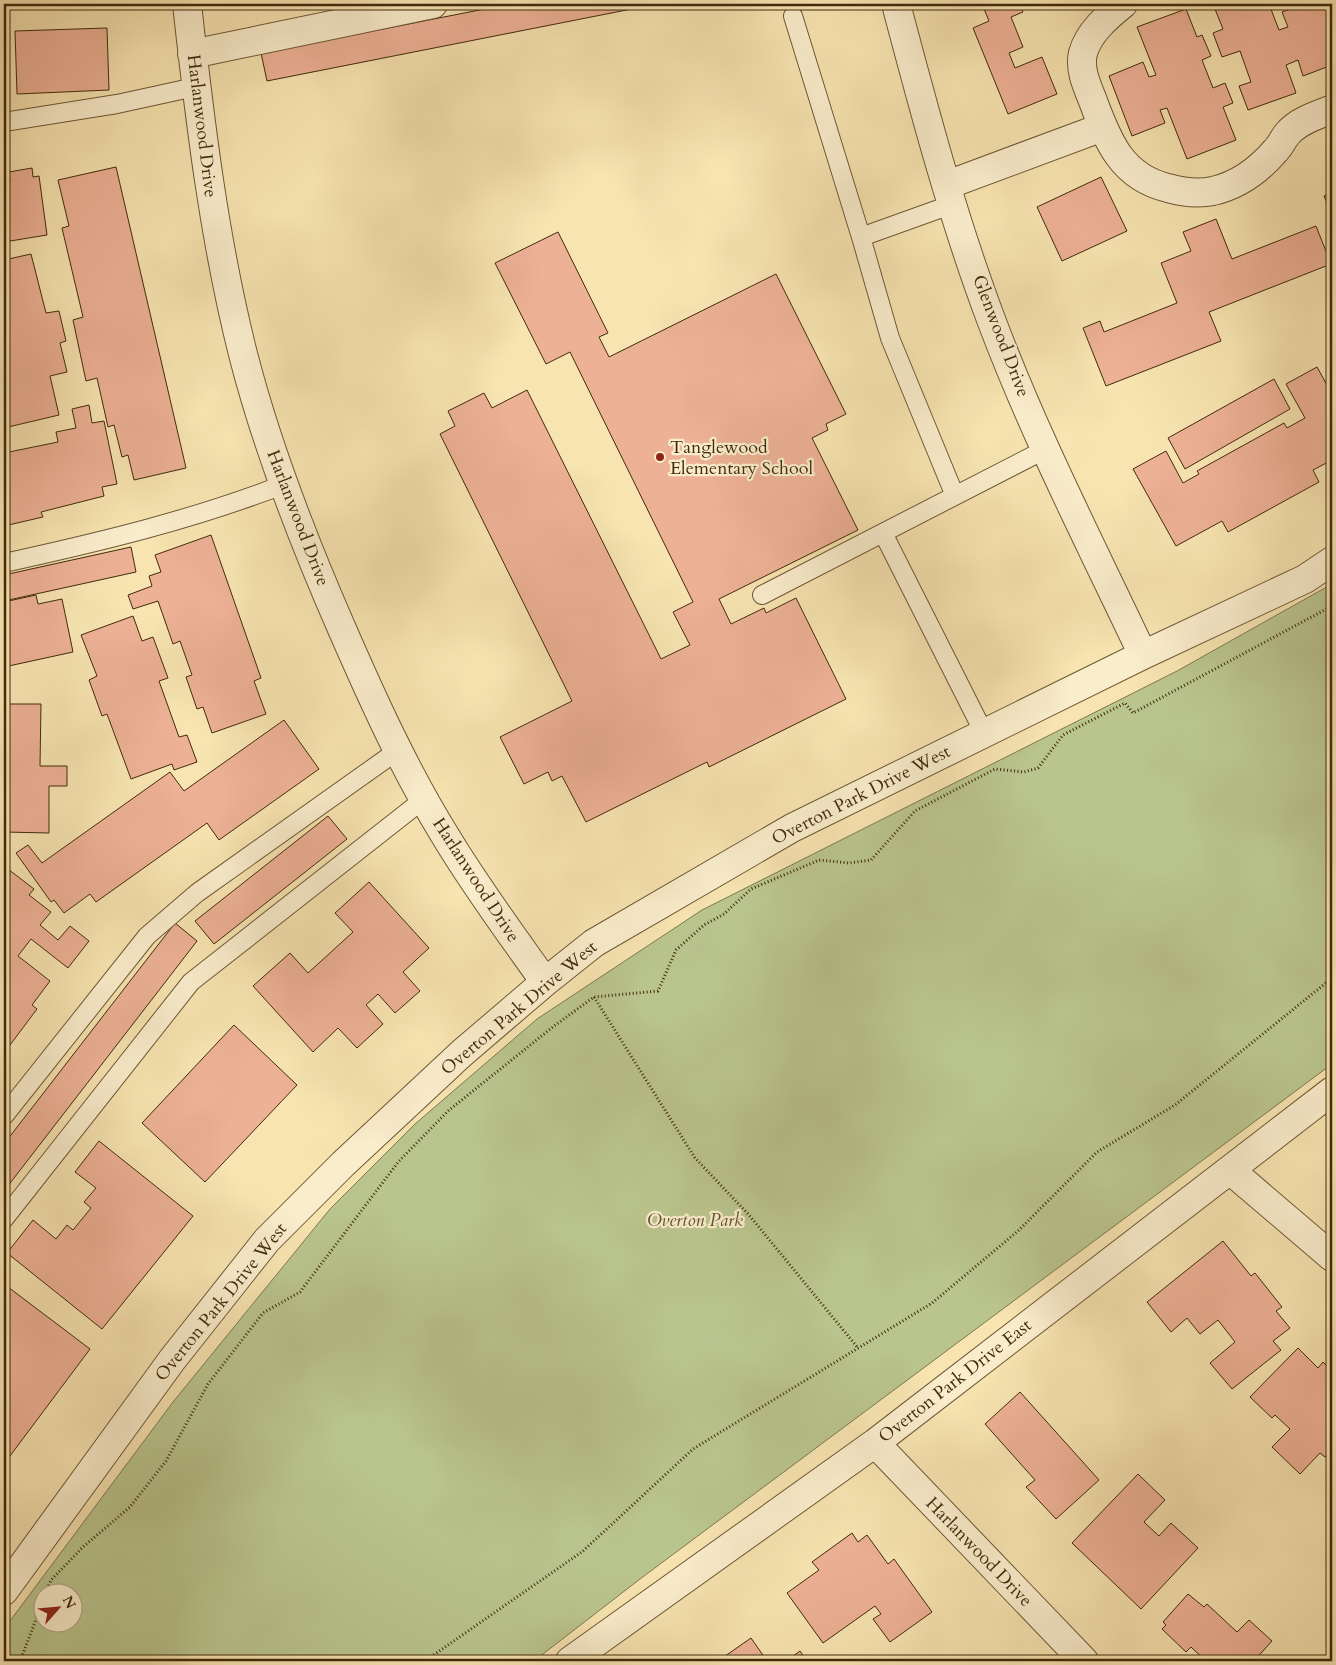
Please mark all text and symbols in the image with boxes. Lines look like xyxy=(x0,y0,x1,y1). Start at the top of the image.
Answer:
street label: Harlanwood Drive xyxy=(181,53,223,199)
street label: Glenwood Drive xyxy=(966,271,1036,401)
place label: Tanglewood Elementary School xyxy=(670,435,813,481)
street label: Harlanwood Drive xyxy=(261,446,335,590)
marker: Tanglewood Elementary School xyxy=(654,451,666,463)
street label: Overton Park Drive West xyxy=(767,739,955,851)
street label: Harlanwood Drive xyxy=(426,813,526,947)
street label: Overton Park Drive West xyxy=(435,935,603,1081)
park label: Overton Park xyxy=(647,1208,743,1233)
street label: Overton Park Drive West xyxy=(149,1217,293,1387)
street label: Overton Park Drive East xyxy=(873,1313,1037,1449)
street label: Harlanwood Drive xyxy=(920,1492,1038,1612)
north arrow xyxy=(32,1582,82,1632)
text: N xyxy=(58,1593,80,1612)

